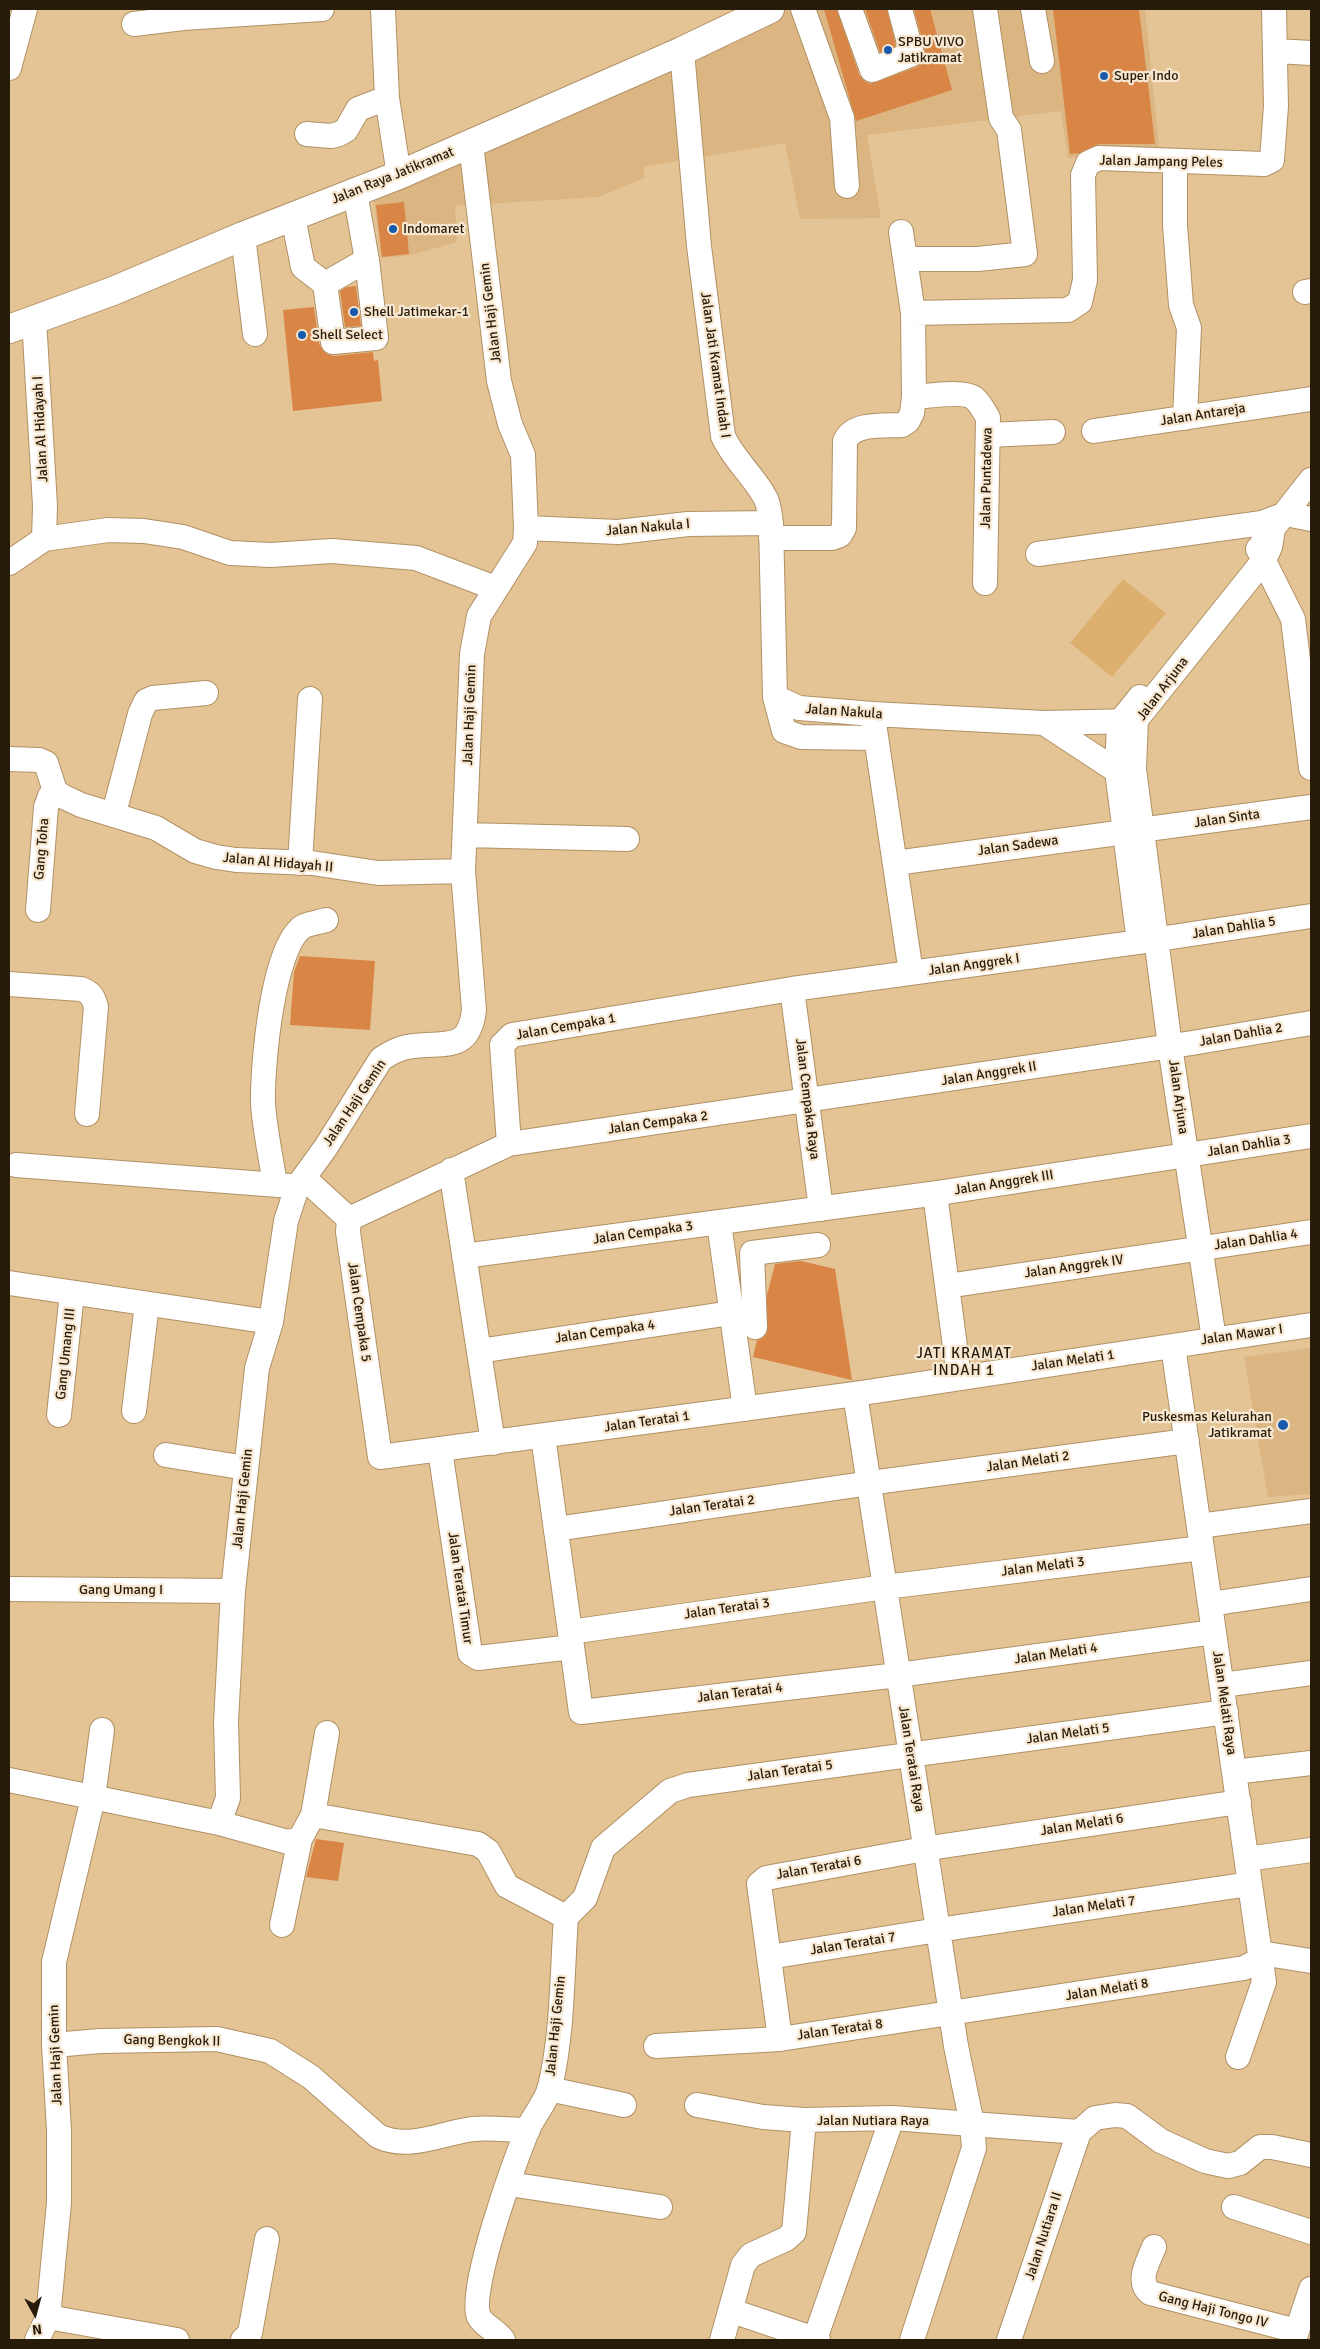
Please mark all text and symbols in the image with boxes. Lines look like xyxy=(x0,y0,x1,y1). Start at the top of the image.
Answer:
place label: SPBU VIVO Jatikramat xyxy=(898,34,964,66)
marker: SPBU VIVO Jatikramat xyxy=(882,44,894,56)
place label: Super Indo xyxy=(1114,68,1179,84)
marker: Super Indo xyxy=(1098,70,1110,82)
street label: Jalan Raya Jatikramat xyxy=(329,144,457,208)
street label: Jalan Jampang Peles xyxy=(1099,153,1223,171)
place label: Indomaret xyxy=(403,221,464,237)
marker: Indomaret xyxy=(387,223,399,235)
street label: Jalan Haji Gemin xyxy=(477,262,505,364)
street label: Jalan Jati Kramat Indah I xyxy=(696,291,734,439)
place label: Shell Jatimekar-1 xyxy=(364,304,469,320)
marker: Shell Jatimekar-1 xyxy=(348,306,360,318)
place label: Shell Select xyxy=(312,327,383,343)
marker: Shell Select xyxy=(296,329,308,341)
street label: Jalan Al Hidayah I xyxy=(30,375,52,483)
street label: Jalan Antareja xyxy=(1159,400,1247,430)
street label: Jalan Puntadewa xyxy=(978,427,996,529)
street label: Jalan Nakula I xyxy=(605,516,691,540)
street label: Jalan Arjuna xyxy=(1134,654,1192,724)
street label: Jalan Haji Gemin xyxy=(460,664,480,766)
street label: Jalan Nakula xyxy=(805,701,883,723)
street label: Jalan Sinta xyxy=(1193,806,1261,832)
street label: Gang Toha xyxy=(31,817,53,881)
street label: Jalan Sadewa xyxy=(977,832,1059,860)
street label: Jalan Al Hidayah II xyxy=(222,850,334,876)
street label: Jalan Dahlia 5 xyxy=(1191,913,1277,943)
street label: Jalan Anggrek I xyxy=(927,950,1021,980)
street label: Jalan Cempaka 1 xyxy=(515,1010,617,1044)
street label: Jalan Dahlia 2 xyxy=(1198,1019,1284,1051)
street label: Jalan Cempaka Raya xyxy=(791,1037,823,1161)
street label: Jalan Haji Gemin xyxy=(320,1056,390,1150)
street label: Jalan Anggrek II xyxy=(940,1058,1038,1090)
street label: Jalan Arjuna xyxy=(1164,1059,1192,1135)
street label: Jalan Cempaka 2 xyxy=(607,1108,709,1138)
street label: Jalan Dahlia 3 xyxy=(1206,1131,1292,1161)
street label: Jalan Anggrek III xyxy=(953,1167,1055,1199)
street label: Jalan Cempaka 3 xyxy=(592,1218,694,1248)
street label: Jalan Dahlia 4 xyxy=(1213,1226,1299,1254)
street label: Jalan Anggrek IV xyxy=(1023,1252,1125,1282)
street label: Jalan Cempaka 5 xyxy=(344,1261,374,1363)
street label: Gang Umang III xyxy=(53,1307,79,1401)
street label: Jalan Cempaka 4 xyxy=(554,1317,656,1347)
street label: Jalan Mawar I xyxy=(1200,1321,1284,1349)
district label: JATI KRAMAT INDAH 1 xyxy=(915,1345,1013,1380)
street label: Jalan Melati 1 xyxy=(1030,1347,1116,1375)
street label: Jalan Teratai 1 xyxy=(603,1408,691,1436)
place label: Puskesmas Kelurahan Jatikramat xyxy=(1142,1409,1272,1441)
marker: Puskesmas Kelurahan Jatikramat xyxy=(1276,1418,1290,1432)
street label: Jalan Haji Gemin xyxy=(229,1448,257,1550)
street label: Jalan Melati 2 xyxy=(985,1448,1071,1476)
street label: Jalan Teratai 2 xyxy=(668,1492,756,1520)
street label: Jalan Teratai Timur xyxy=(444,1531,476,1645)
street label: Jalan Melati 3 xyxy=(1000,1554,1086,1580)
street label: Gang Umang I xyxy=(79,1582,163,1598)
street label: Jalan Teratai 3 xyxy=(683,1595,771,1623)
street label: Jalan Melati 4 xyxy=(1013,1640,1099,1668)
street label: Jalan Melati Raya xyxy=(1208,1650,1240,1756)
street label: Jalan Teratai 4 xyxy=(696,1679,784,1707)
street label: Jalan Teratai Raya xyxy=(894,1705,928,1813)
street label: Jalan Melati 5 xyxy=(1025,1720,1111,1748)
street label: Jalan Teratai 5 xyxy=(746,1757,834,1785)
street label: Jalan Melati 6 xyxy=(1039,1810,1125,1840)
street label: Jalan Teratai 6 xyxy=(775,1852,863,1884)
street label: Jalan Melati 7 xyxy=(1051,1893,1137,1921)
street label: Jalan Teratai 7 xyxy=(809,1929,897,1959)
street label: Jalan Haji Gemin xyxy=(542,1975,570,2077)
street label: Jalan Melati 8 xyxy=(1064,1975,1150,2005)
street label: Jalan Haji Gemin xyxy=(46,2004,66,2106)
street label: Jalan Teratai 8 xyxy=(796,2016,884,2044)
street label: Gang Bengkok II xyxy=(123,2032,221,2050)
street label: Jalan Nutiara Raya xyxy=(817,2113,929,2129)
street label: Jalan Nutiara II xyxy=(1022,2190,1066,2282)
street label: Gang Haji Tongo IV xyxy=(1157,2288,1269,2332)
north arrow xyxy=(10,2289,60,2339)
text: N xyxy=(31,2320,43,2338)

